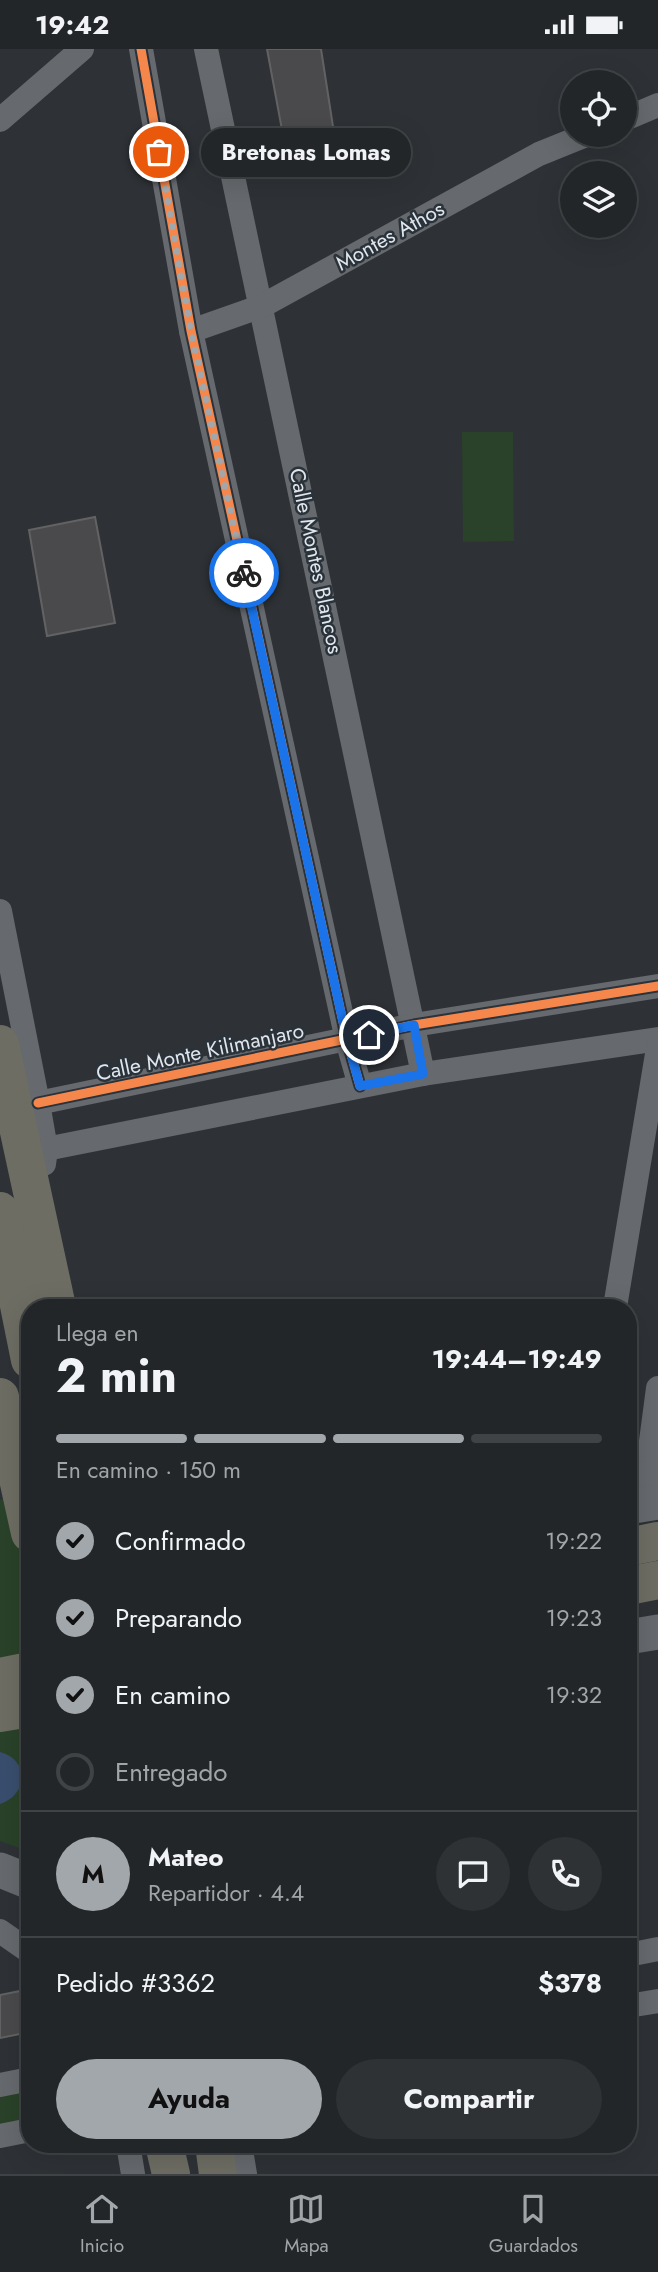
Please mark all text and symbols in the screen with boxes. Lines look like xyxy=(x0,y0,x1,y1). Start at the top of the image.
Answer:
text: 19:42 xyxy=(35,6,109,44)
map controls xyxy=(560,70,637,238)
button: locate xyxy=(560,70,637,147)
pin xyxy=(129,122,189,182)
callout: Bretonas Lomas xyxy=(201,127,411,177)
icon: bag xyxy=(140,133,178,171)
text: Bretonas Lomas xyxy=(222,135,390,169)
button: layers xyxy=(560,161,637,238)
street label: Montes Athos xyxy=(330,194,450,278)
street label: Calle Montes Blancos xyxy=(282,465,350,657)
courier xyxy=(209,538,279,608)
icon: bike xyxy=(225,554,263,592)
pin xyxy=(339,1005,399,1065)
street label: Calle Monte Kilimanjaro xyxy=(93,1015,307,1089)
icon: home xyxy=(350,1016,388,1054)
text: Llega en xyxy=(56,1316,138,1350)
text: 19:44–19:49 xyxy=(432,1340,602,1378)
text: 2 min xyxy=(56,1343,177,1409)
text: En camino · 150 m xyxy=(56,1453,241,1487)
icon: check xyxy=(56,1522,94,1560)
text: Confirmado xyxy=(115,1522,246,1560)
text: 19:22 xyxy=(545,1524,602,1558)
icon: check xyxy=(56,1599,94,1637)
text: Preparando xyxy=(115,1599,242,1637)
text: 19:23 xyxy=(546,1601,602,1635)
icon: check xyxy=(56,1676,94,1714)
text: En camino xyxy=(115,1676,231,1714)
text: 19:32 xyxy=(546,1678,602,1712)
text: Entregado xyxy=(115,1753,227,1791)
button: chat xyxy=(436,1837,510,1911)
button: phone xyxy=(528,1837,602,1911)
text: Mateo xyxy=(148,1838,224,1876)
text: M xyxy=(81,1855,105,1893)
text: Repartidor · 4.4 xyxy=(148,1876,304,1910)
text: Pedido #3362 xyxy=(56,1964,215,2002)
text: $378 xyxy=(538,1964,602,2002)
button: Ayuda xyxy=(56,2059,322,2139)
button: Compartir xyxy=(336,2059,602,2139)
tab: Inicio xyxy=(80,2190,124,2259)
tab: Mapa xyxy=(284,2190,329,2259)
tab: Guardados xyxy=(489,2190,578,2259)

